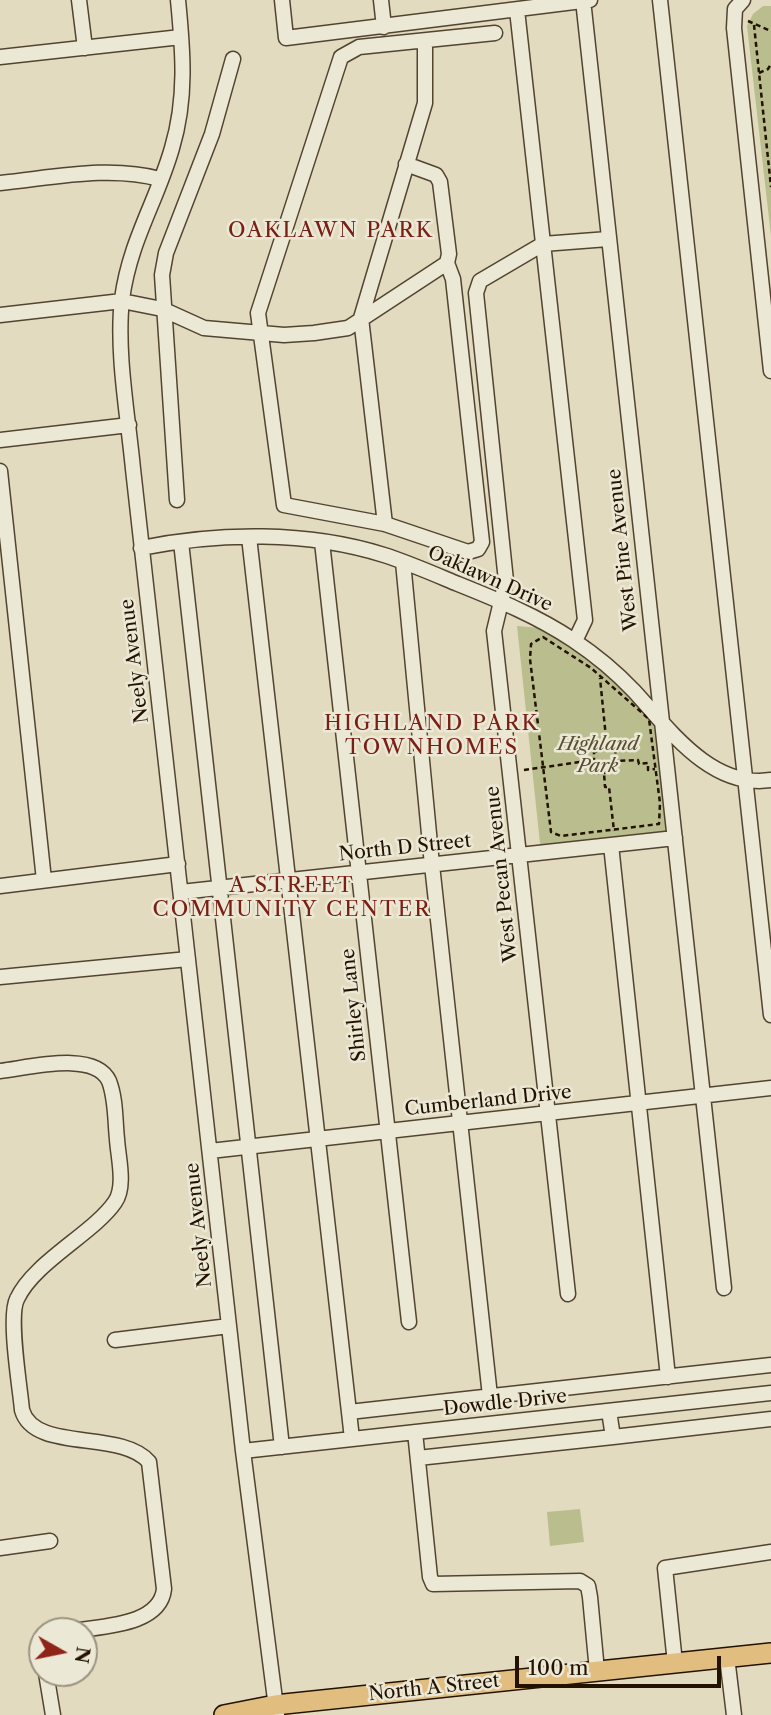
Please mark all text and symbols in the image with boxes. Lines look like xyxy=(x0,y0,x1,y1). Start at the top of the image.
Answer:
district label: OAKLAWN PARK xyxy=(229,218,433,244)
street label: West Pine Avenue xyxy=(603,468,643,632)
street label: Oaklawn Drive xyxy=(424,541,556,617)
street label: Neely Avenue xyxy=(116,597,154,725)
district label: HIGHLAND PARK TOWNHOMES xyxy=(326,711,538,761)
park label: Highland Park xyxy=(557,734,639,778)
street label: West Pecan Avenue xyxy=(481,785,523,963)
street label: North D Street xyxy=(338,830,472,866)
district label: A STREET COMMUNITY CENTER xyxy=(154,873,430,923)
street label: Shirley Lane xyxy=(337,947,371,1063)
street label: Cumberland Drive xyxy=(403,1081,573,1121)
street label: Neely Avenue xyxy=(181,1162,217,1288)
street label: Dowdle Drive xyxy=(442,1385,568,1421)
north arrow xyxy=(28,1617,98,1687)
scale bar xyxy=(519,1642,726,1686)
text: N xyxy=(70,1645,95,1665)
text: 100 m xyxy=(528,1655,589,1680)
street label: North A Street xyxy=(367,1670,501,1706)

